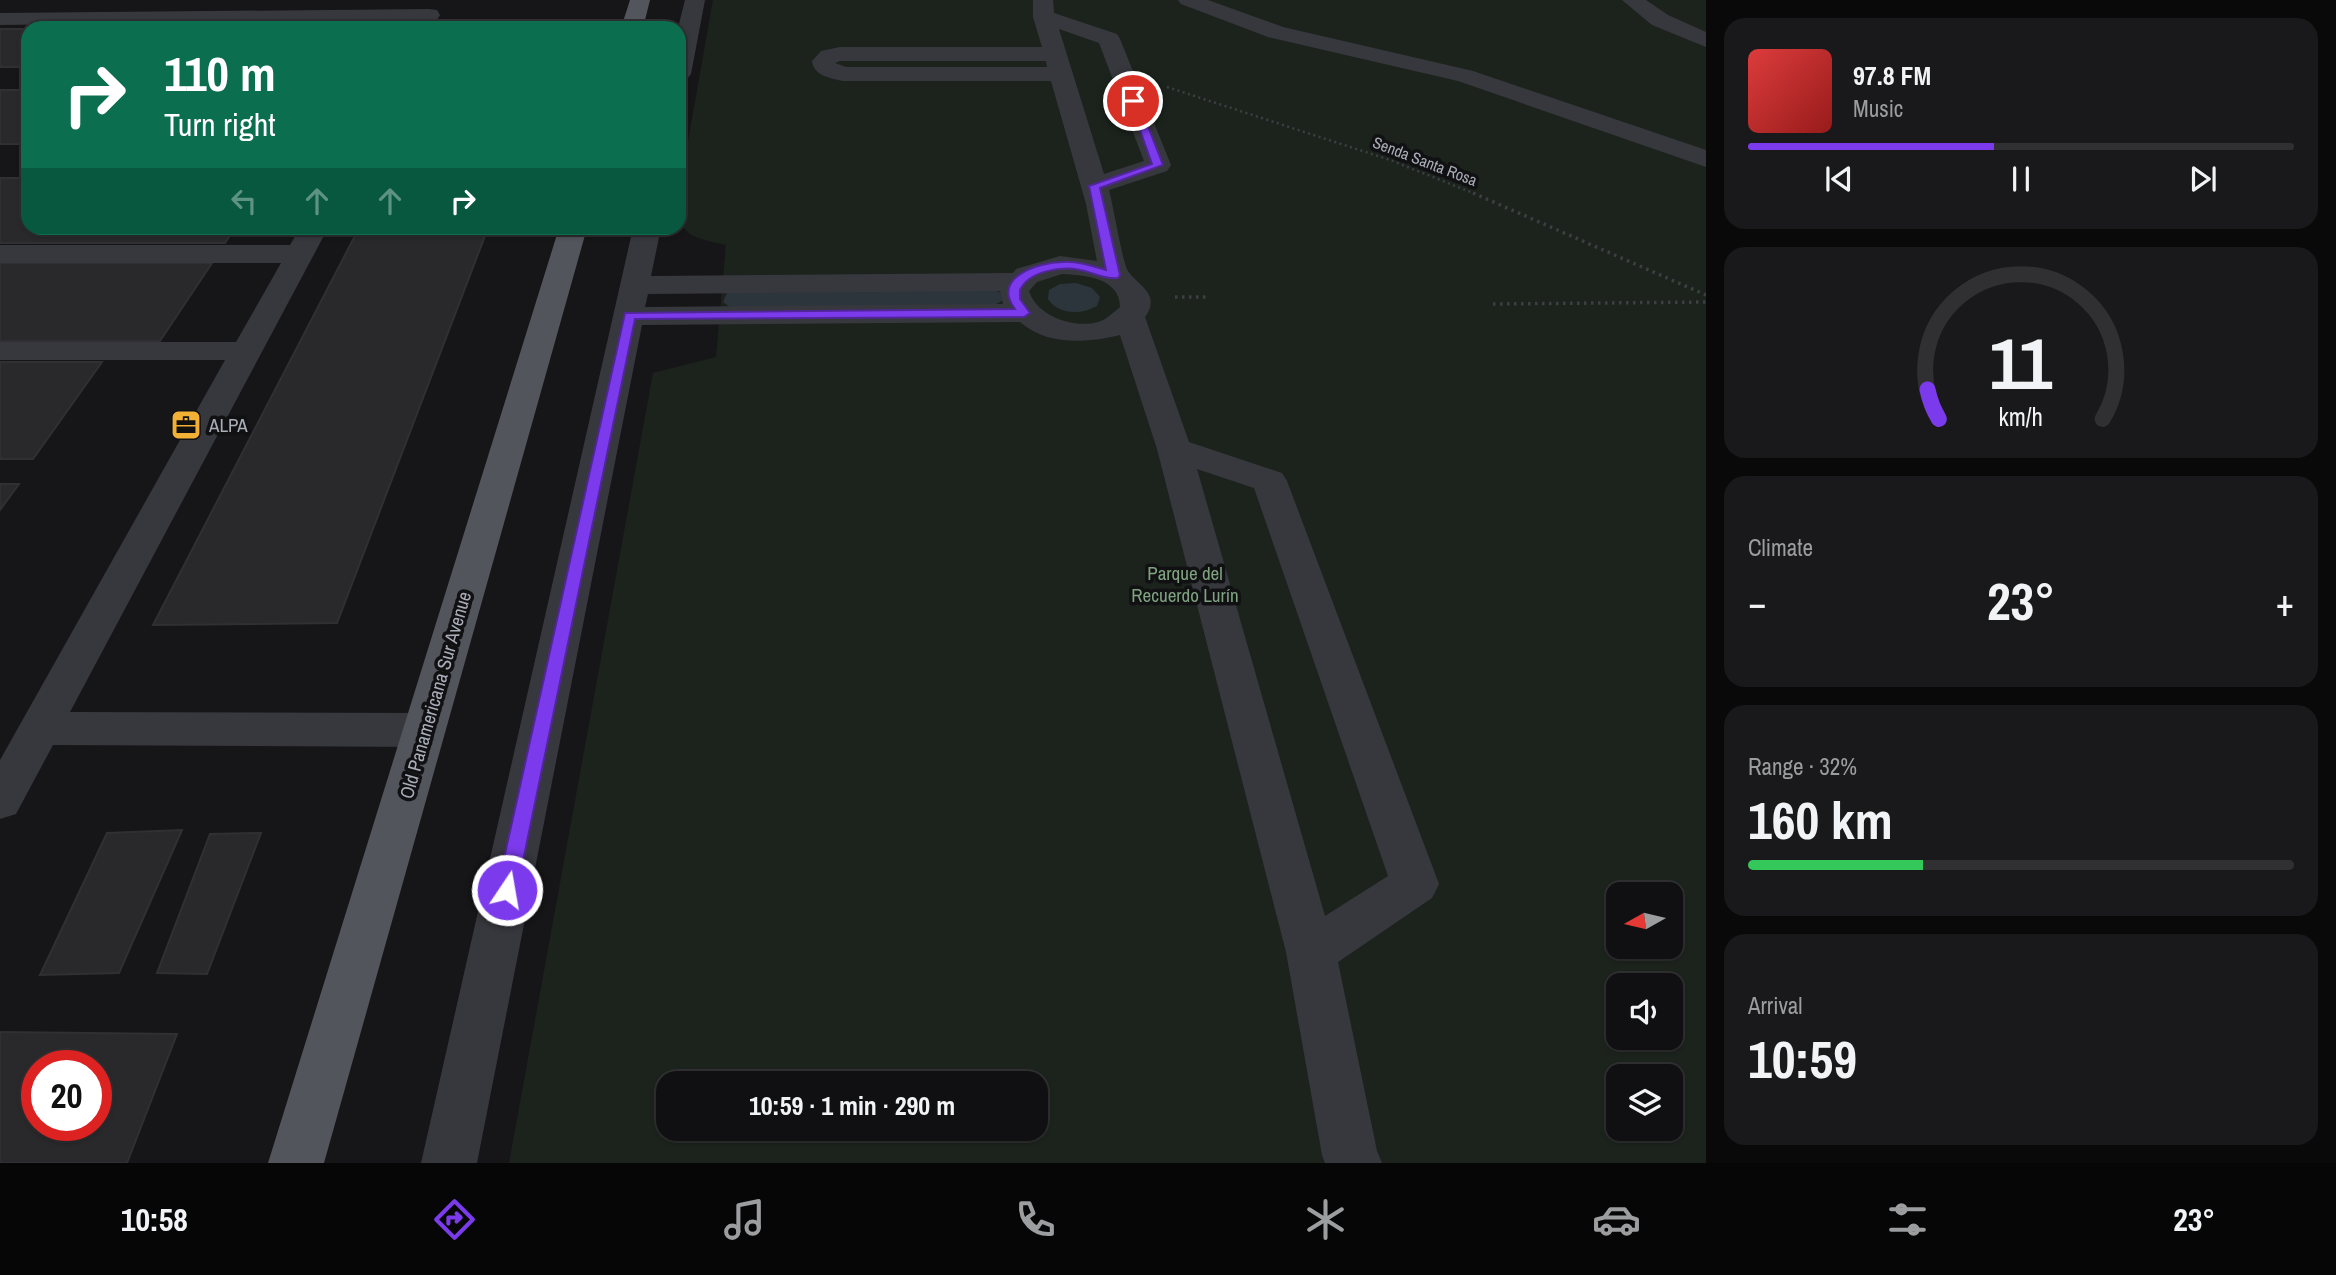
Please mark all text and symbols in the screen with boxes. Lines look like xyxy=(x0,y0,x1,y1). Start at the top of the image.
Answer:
text: 110 m xyxy=(164,40,276,106)
icon: right xyxy=(49,49,140,140)
text: 97.8 FM xyxy=(1853,58,1931,93)
pin xyxy=(1103,71,1163,131)
icon: arrive xyxy=(1114,82,1152,120)
text: Music xyxy=(1853,93,1903,124)
text: Turn right xyxy=(164,103,276,146)
street label: Senda Santa Rosa xyxy=(1370,131,1481,191)
icon: previous xyxy=(1820,160,1858,198)
icon: pause xyxy=(2002,160,2040,198)
icon: next xyxy=(2184,160,2222,198)
icon: left xyxy=(225,182,263,220)
icon: ahead xyxy=(298,182,336,220)
icon: ahead xyxy=(371,182,409,220)
icon: right xyxy=(444,182,482,220)
text: 11 xyxy=(1989,314,2053,412)
text: km/h xyxy=(1999,399,2043,433)
office icon: ALPA xyxy=(169,408,203,442)
place label: ALPA xyxy=(208,412,248,438)
text: Climate xyxy=(1748,532,1813,563)
park label: Parque del Recuerdo Lurín xyxy=(1131,560,1239,608)
text: 23° xyxy=(1987,566,2055,636)
text: − xyxy=(1748,577,1766,628)
text: + xyxy=(2276,577,2294,628)
street label: Old Panamericana Sur Avenue xyxy=(393,588,477,802)
text: Range · 32% xyxy=(1748,751,1857,782)
text: 160 km xyxy=(1748,785,1893,855)
position arrow xyxy=(470,853,544,927)
north arrow xyxy=(1606,882,1684,959)
map controls xyxy=(1606,882,1683,1141)
button: sound xyxy=(1606,973,1683,1050)
text: Arrival xyxy=(1748,990,1803,1021)
text: 10:59 xyxy=(1748,1024,1857,1094)
speed limit sign: 20 xyxy=(21,1050,112,1141)
button: layers xyxy=(1606,1064,1683,1141)
text: 10:59 · 1 min · 290 m xyxy=(749,1088,955,1123)
icon: directions xyxy=(430,1195,479,1244)
icon: music xyxy=(720,1195,769,1244)
icon: phone xyxy=(1011,1195,1060,1244)
icon: climate xyxy=(1301,1195,1350,1244)
icon: car xyxy=(1592,1195,1641,1244)
icon: filters xyxy=(1883,1195,1932,1244)
text: 10:58 xyxy=(121,1198,188,1241)
text: 23° xyxy=(2173,1198,2215,1241)

